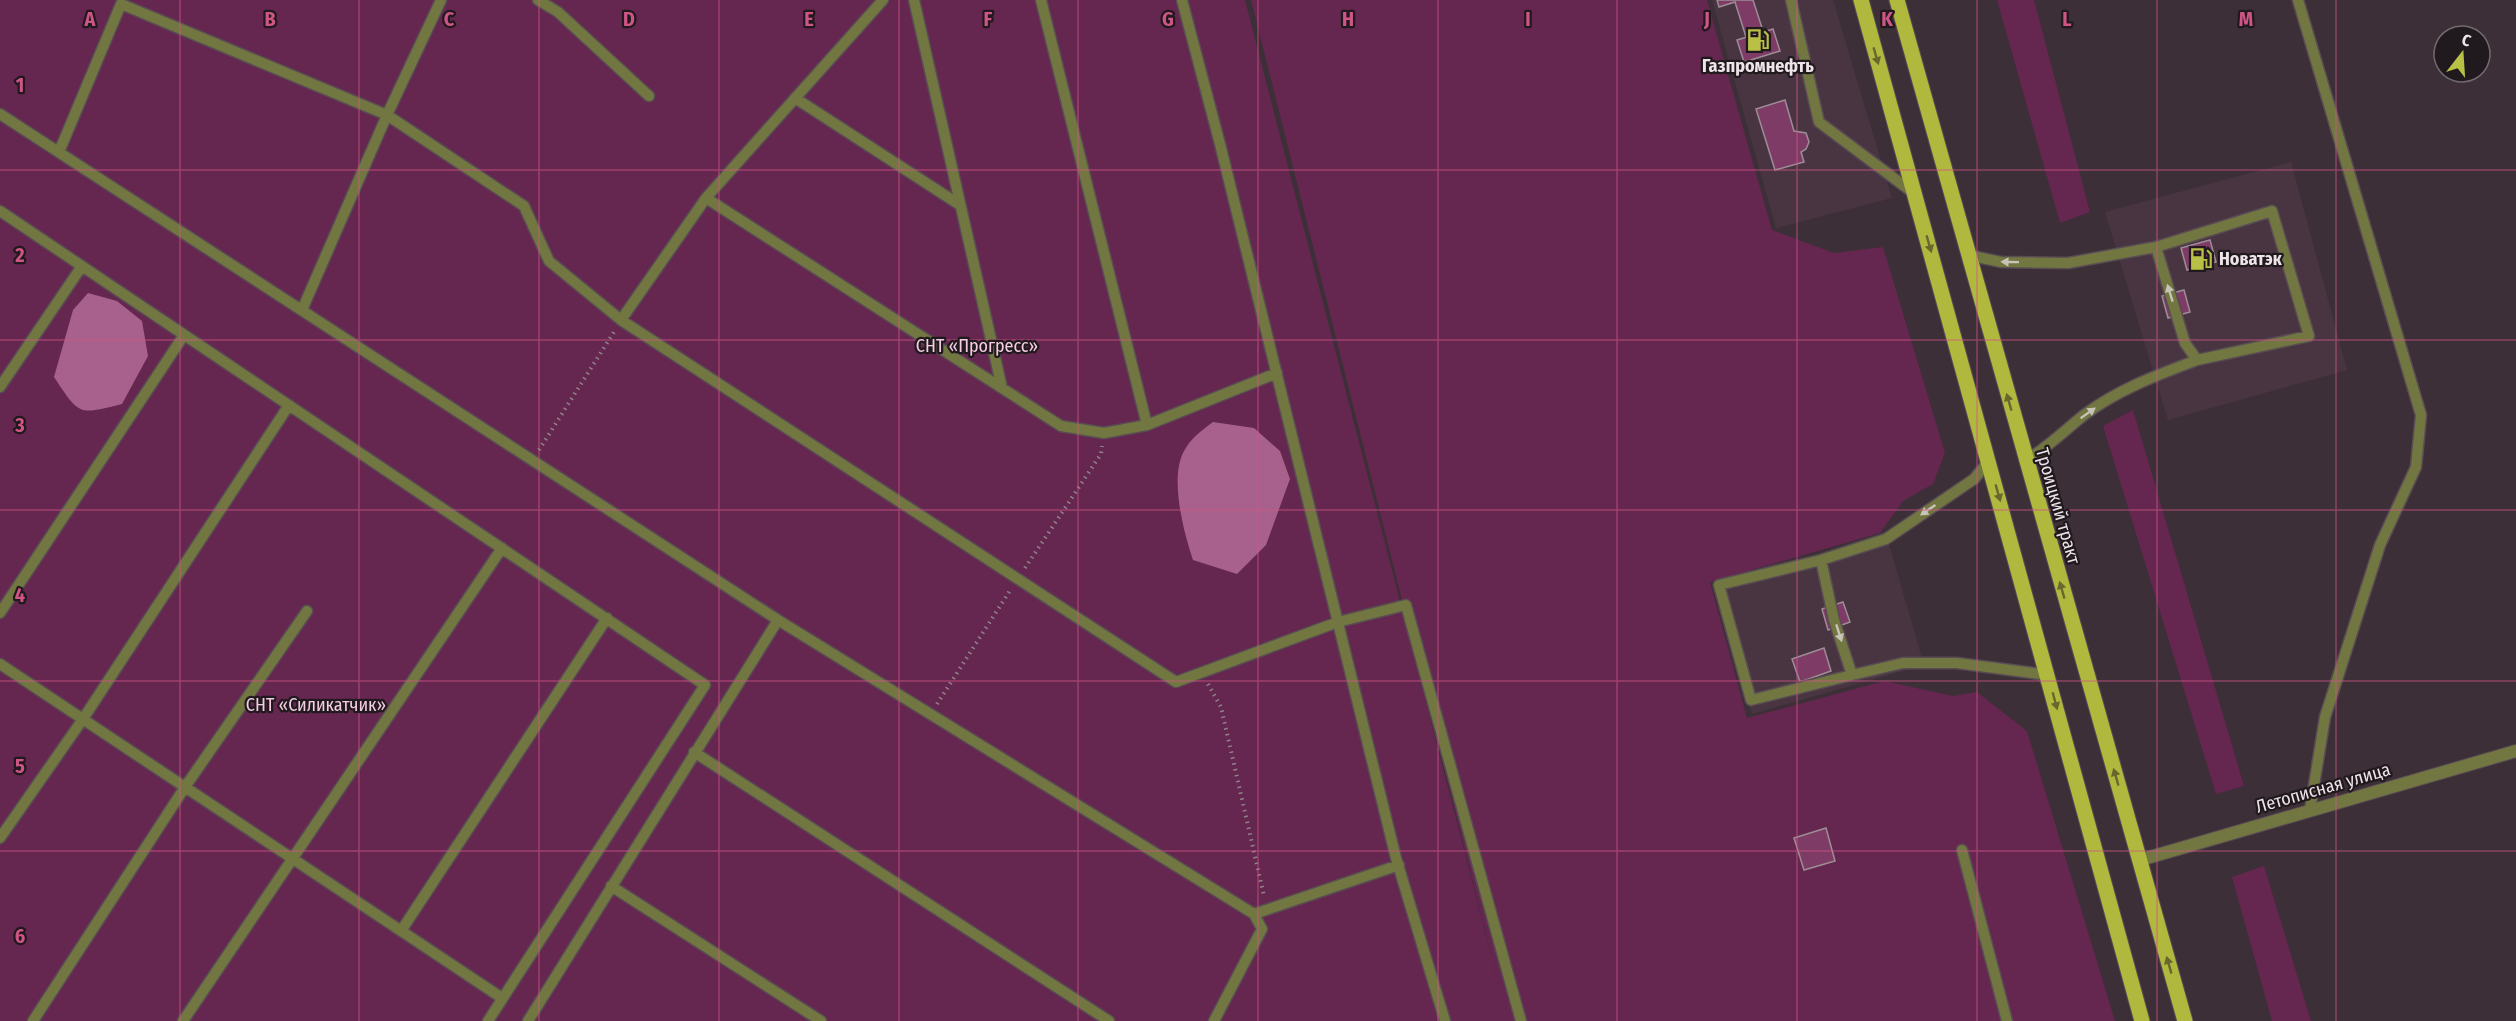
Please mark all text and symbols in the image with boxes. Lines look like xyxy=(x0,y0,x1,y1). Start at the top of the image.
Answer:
text: A xyxy=(84,7,97,31)
text: B xyxy=(264,7,276,31)
text: C xyxy=(444,7,455,31)
text: D xyxy=(623,7,635,31)
text: E xyxy=(804,7,814,31)
text: F xyxy=(984,7,993,31)
text: G xyxy=(1162,7,1174,31)
text: H xyxy=(1342,7,1354,31)
text: I xyxy=(1525,7,1531,31)
text: J xyxy=(1703,7,1710,31)
text: K xyxy=(1881,7,1893,31)
text: L xyxy=(2062,7,2072,31)
text: M xyxy=(2239,7,2253,31)
north arrow xyxy=(2432,24,2492,84)
fuel station icon: Газпромнефть xyxy=(1745,27,1771,53)
text: С xyxy=(2459,30,2474,51)
one-way arrow xyxy=(1872,47,1881,65)
place label: Газпромнефть xyxy=(1702,55,1814,77)
text: 1 xyxy=(16,73,24,97)
one-way arrow xyxy=(1925,235,1934,253)
text: 2 xyxy=(14,243,25,267)
fuel station icon: Новатэк xyxy=(2188,246,2214,272)
place label: Новатэк xyxy=(2219,248,2283,270)
one-way arrow xyxy=(2001,258,2020,267)
one-way arrow xyxy=(2165,284,2174,302)
park label: СНТ «Прогресс» xyxy=(916,335,1038,357)
one-way arrow xyxy=(2004,393,2013,411)
one-way arrow xyxy=(2080,407,2096,419)
text: 3 xyxy=(14,413,25,437)
street label: Троицкий тракт xyxy=(2031,445,2085,567)
one-way arrow xyxy=(1994,484,2003,502)
one-way arrow xyxy=(1920,504,1936,515)
one-way arrow xyxy=(2057,581,2066,599)
text: 4 xyxy=(15,583,25,607)
one-way arrow xyxy=(1834,624,1844,642)
one-way arrow xyxy=(2051,692,2060,710)
park label: СНТ «Силикатчик» xyxy=(246,694,386,716)
text: 5 xyxy=(15,754,25,778)
street label: Летописная улица xyxy=(2253,758,2393,818)
one-way arrow xyxy=(2111,768,2120,786)
text: 6 xyxy=(15,924,25,948)
one-way arrow xyxy=(2164,956,2173,974)

